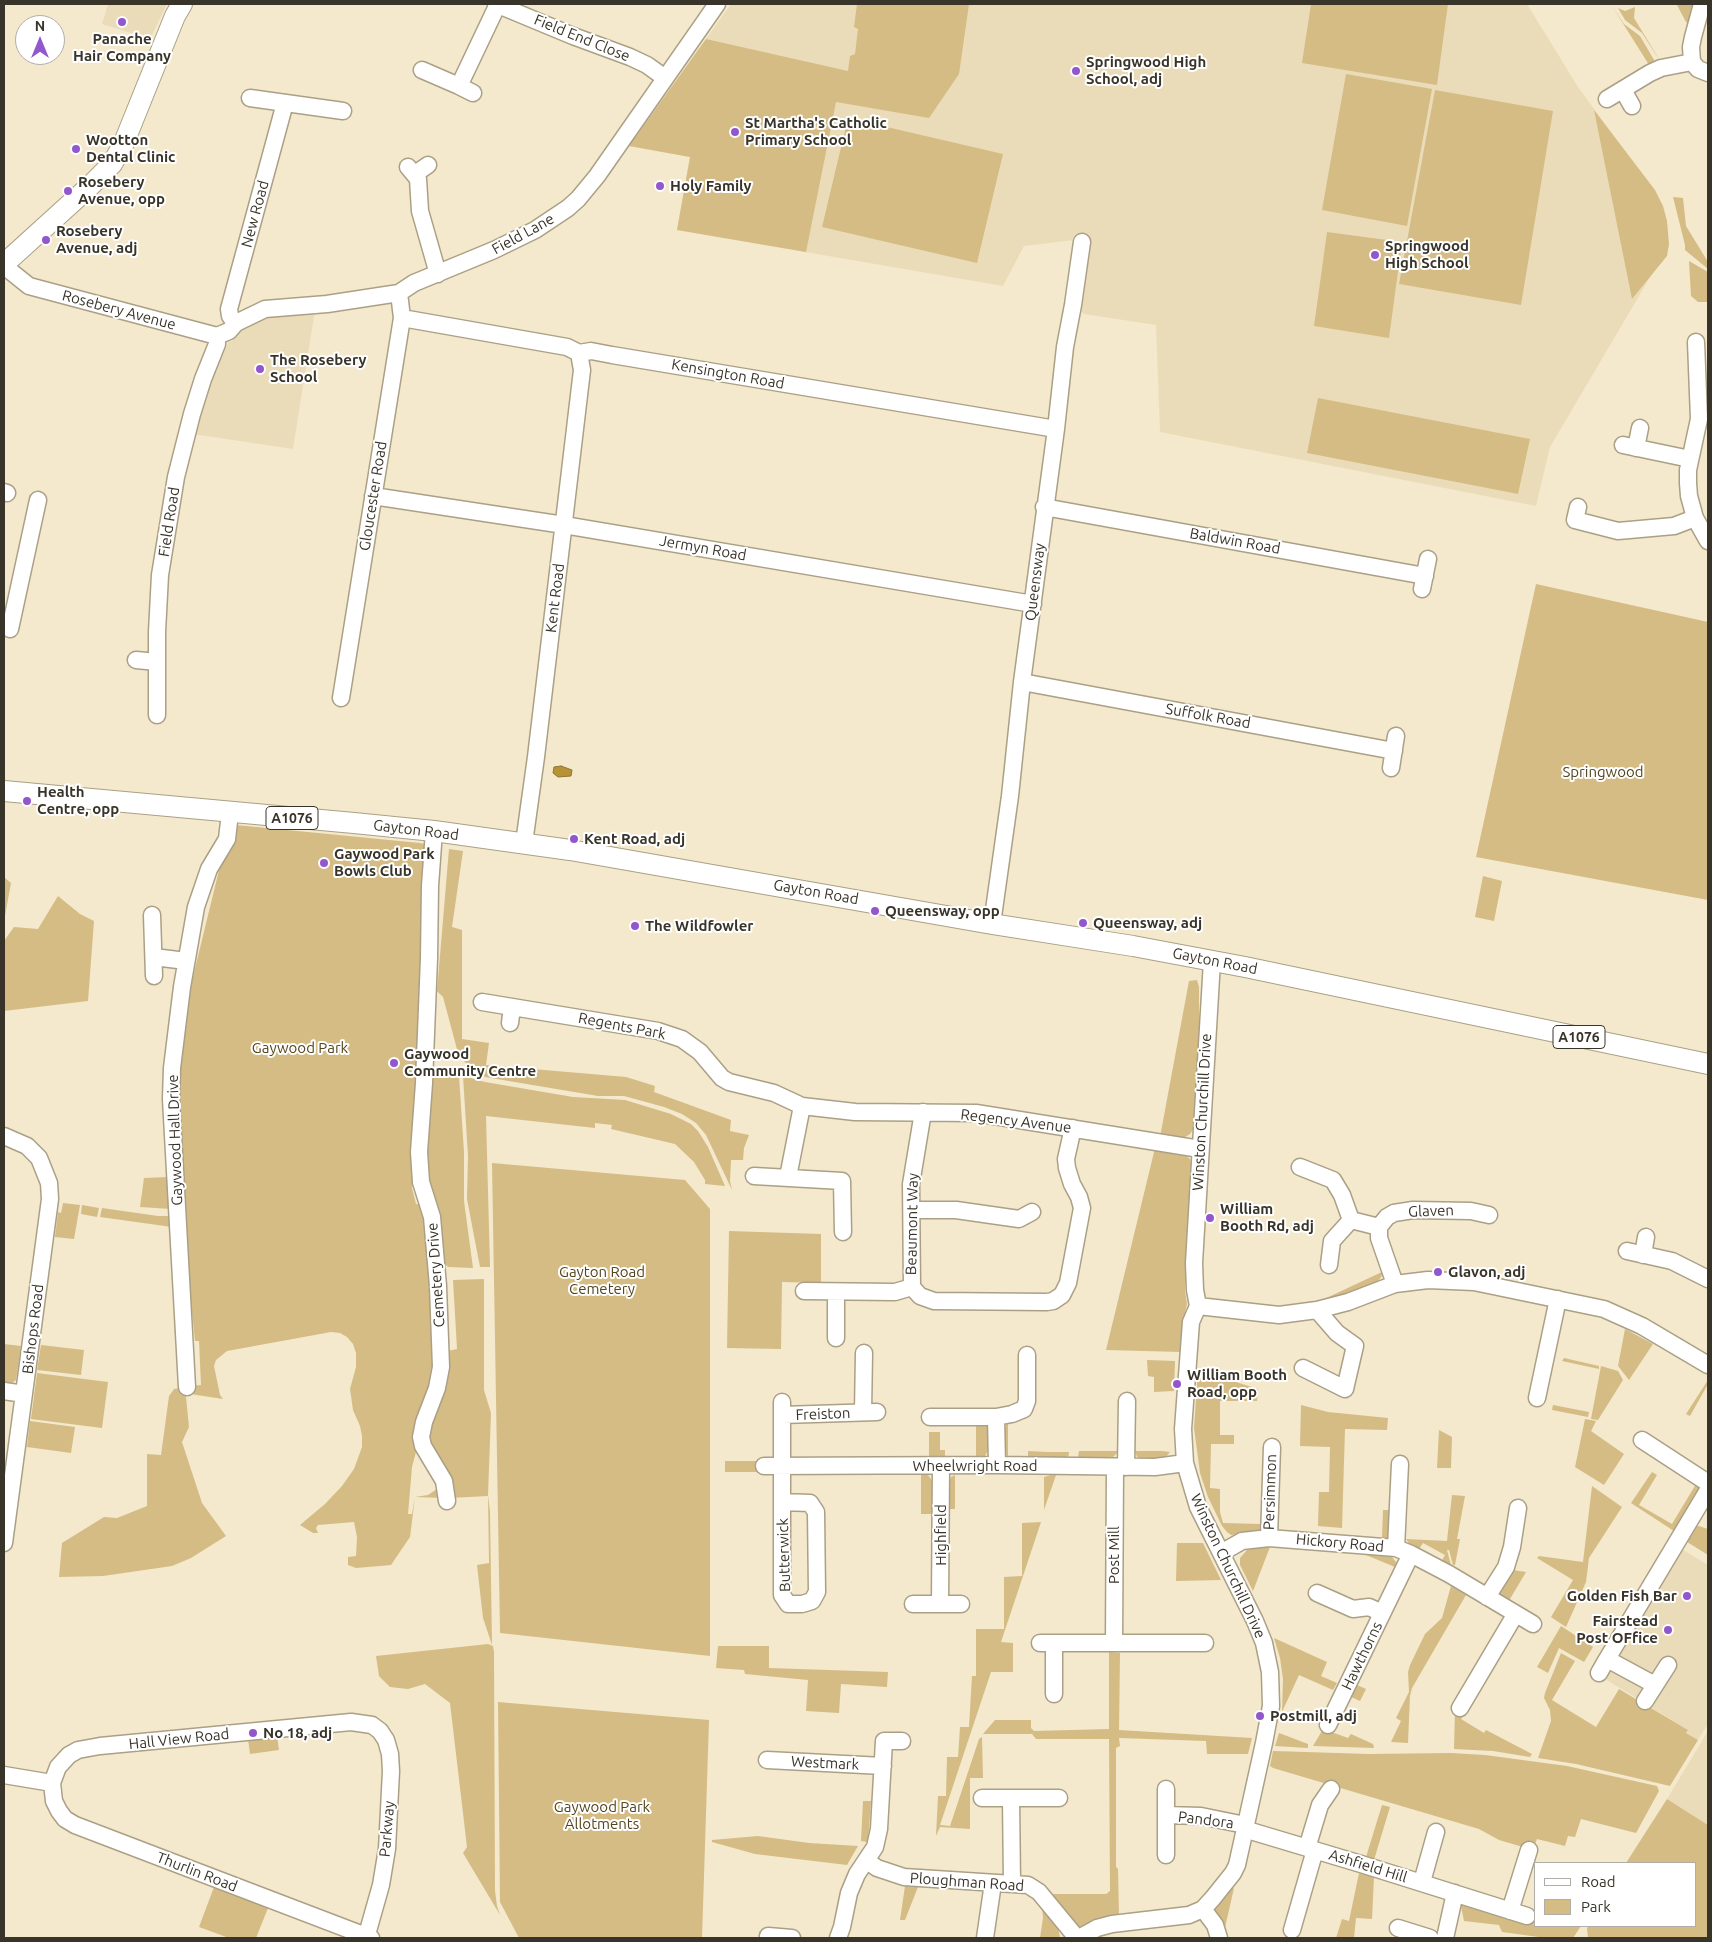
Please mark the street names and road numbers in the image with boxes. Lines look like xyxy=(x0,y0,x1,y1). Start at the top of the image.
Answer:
street label: Field End Close xyxy=(531,11,633,65)
street label: New Road xyxy=(237,179,273,249)
street label: Field Lane xyxy=(489,210,557,258)
street label: Rosebery Avenue xyxy=(60,286,178,334)
street label: Kensington Road xyxy=(670,355,786,393)
street label: Gloucester Road xyxy=(355,440,391,552)
street label: Field Road xyxy=(155,486,183,558)
street label: Baldwin Road xyxy=(1188,524,1282,558)
street label: Jermyn Road xyxy=(658,531,748,565)
street label: Queensway xyxy=(1021,542,1049,622)
street label: Kent Road xyxy=(542,562,568,634)
street label: Suffolk Road xyxy=(1164,700,1252,732)
road number: A1076 xyxy=(266,806,318,830)
street label: Gayton Road xyxy=(372,816,460,844)
street label: Gayton Road xyxy=(772,876,860,908)
street label: Gayton Road xyxy=(1171,944,1259,978)
street label: Regents Park xyxy=(577,1009,667,1043)
road number: A1076 xyxy=(1553,1026,1605,1048)
street label: Winston Churchill Drive xyxy=(1189,1033,1215,1191)
street label: Gaywood Hall Drive xyxy=(164,1074,186,1206)
street label: Regency Avenue xyxy=(960,1105,1072,1137)
street label: Beaumont Way xyxy=(902,1173,922,1275)
street label: Glaven xyxy=(1408,1201,1454,1221)
street label: Cemetery Drive xyxy=(423,1222,449,1328)
street label: Bishops Road xyxy=(19,1283,47,1375)
street label: Freiston xyxy=(795,1404,851,1424)
street label: Persimmon xyxy=(1260,1454,1280,1530)
street label: Wheelwright Road xyxy=(913,1457,1037,1475)
street label: Winston Churchill Drive xyxy=(1187,1491,1269,1641)
street label: Highfield xyxy=(932,1504,950,1566)
street label: Butterwick xyxy=(774,1518,794,1592)
street label: Post Mill xyxy=(1105,1526,1123,1584)
street label: Hickory Road xyxy=(1295,1530,1385,1556)
street label: Hawthorns xyxy=(1338,1619,1386,1693)
street label: Hall View Road xyxy=(128,1725,230,1753)
street label: Westmark xyxy=(790,1752,860,1774)
street label: Parkway xyxy=(376,1800,398,1858)
street label: Pandora xyxy=(1177,1808,1235,1832)
street label: Ashfield Hill xyxy=(1327,1846,1409,1886)
street label: Thurlin Road xyxy=(154,1848,240,1896)
street label: Ploughman Road xyxy=(909,1869,1025,1895)

